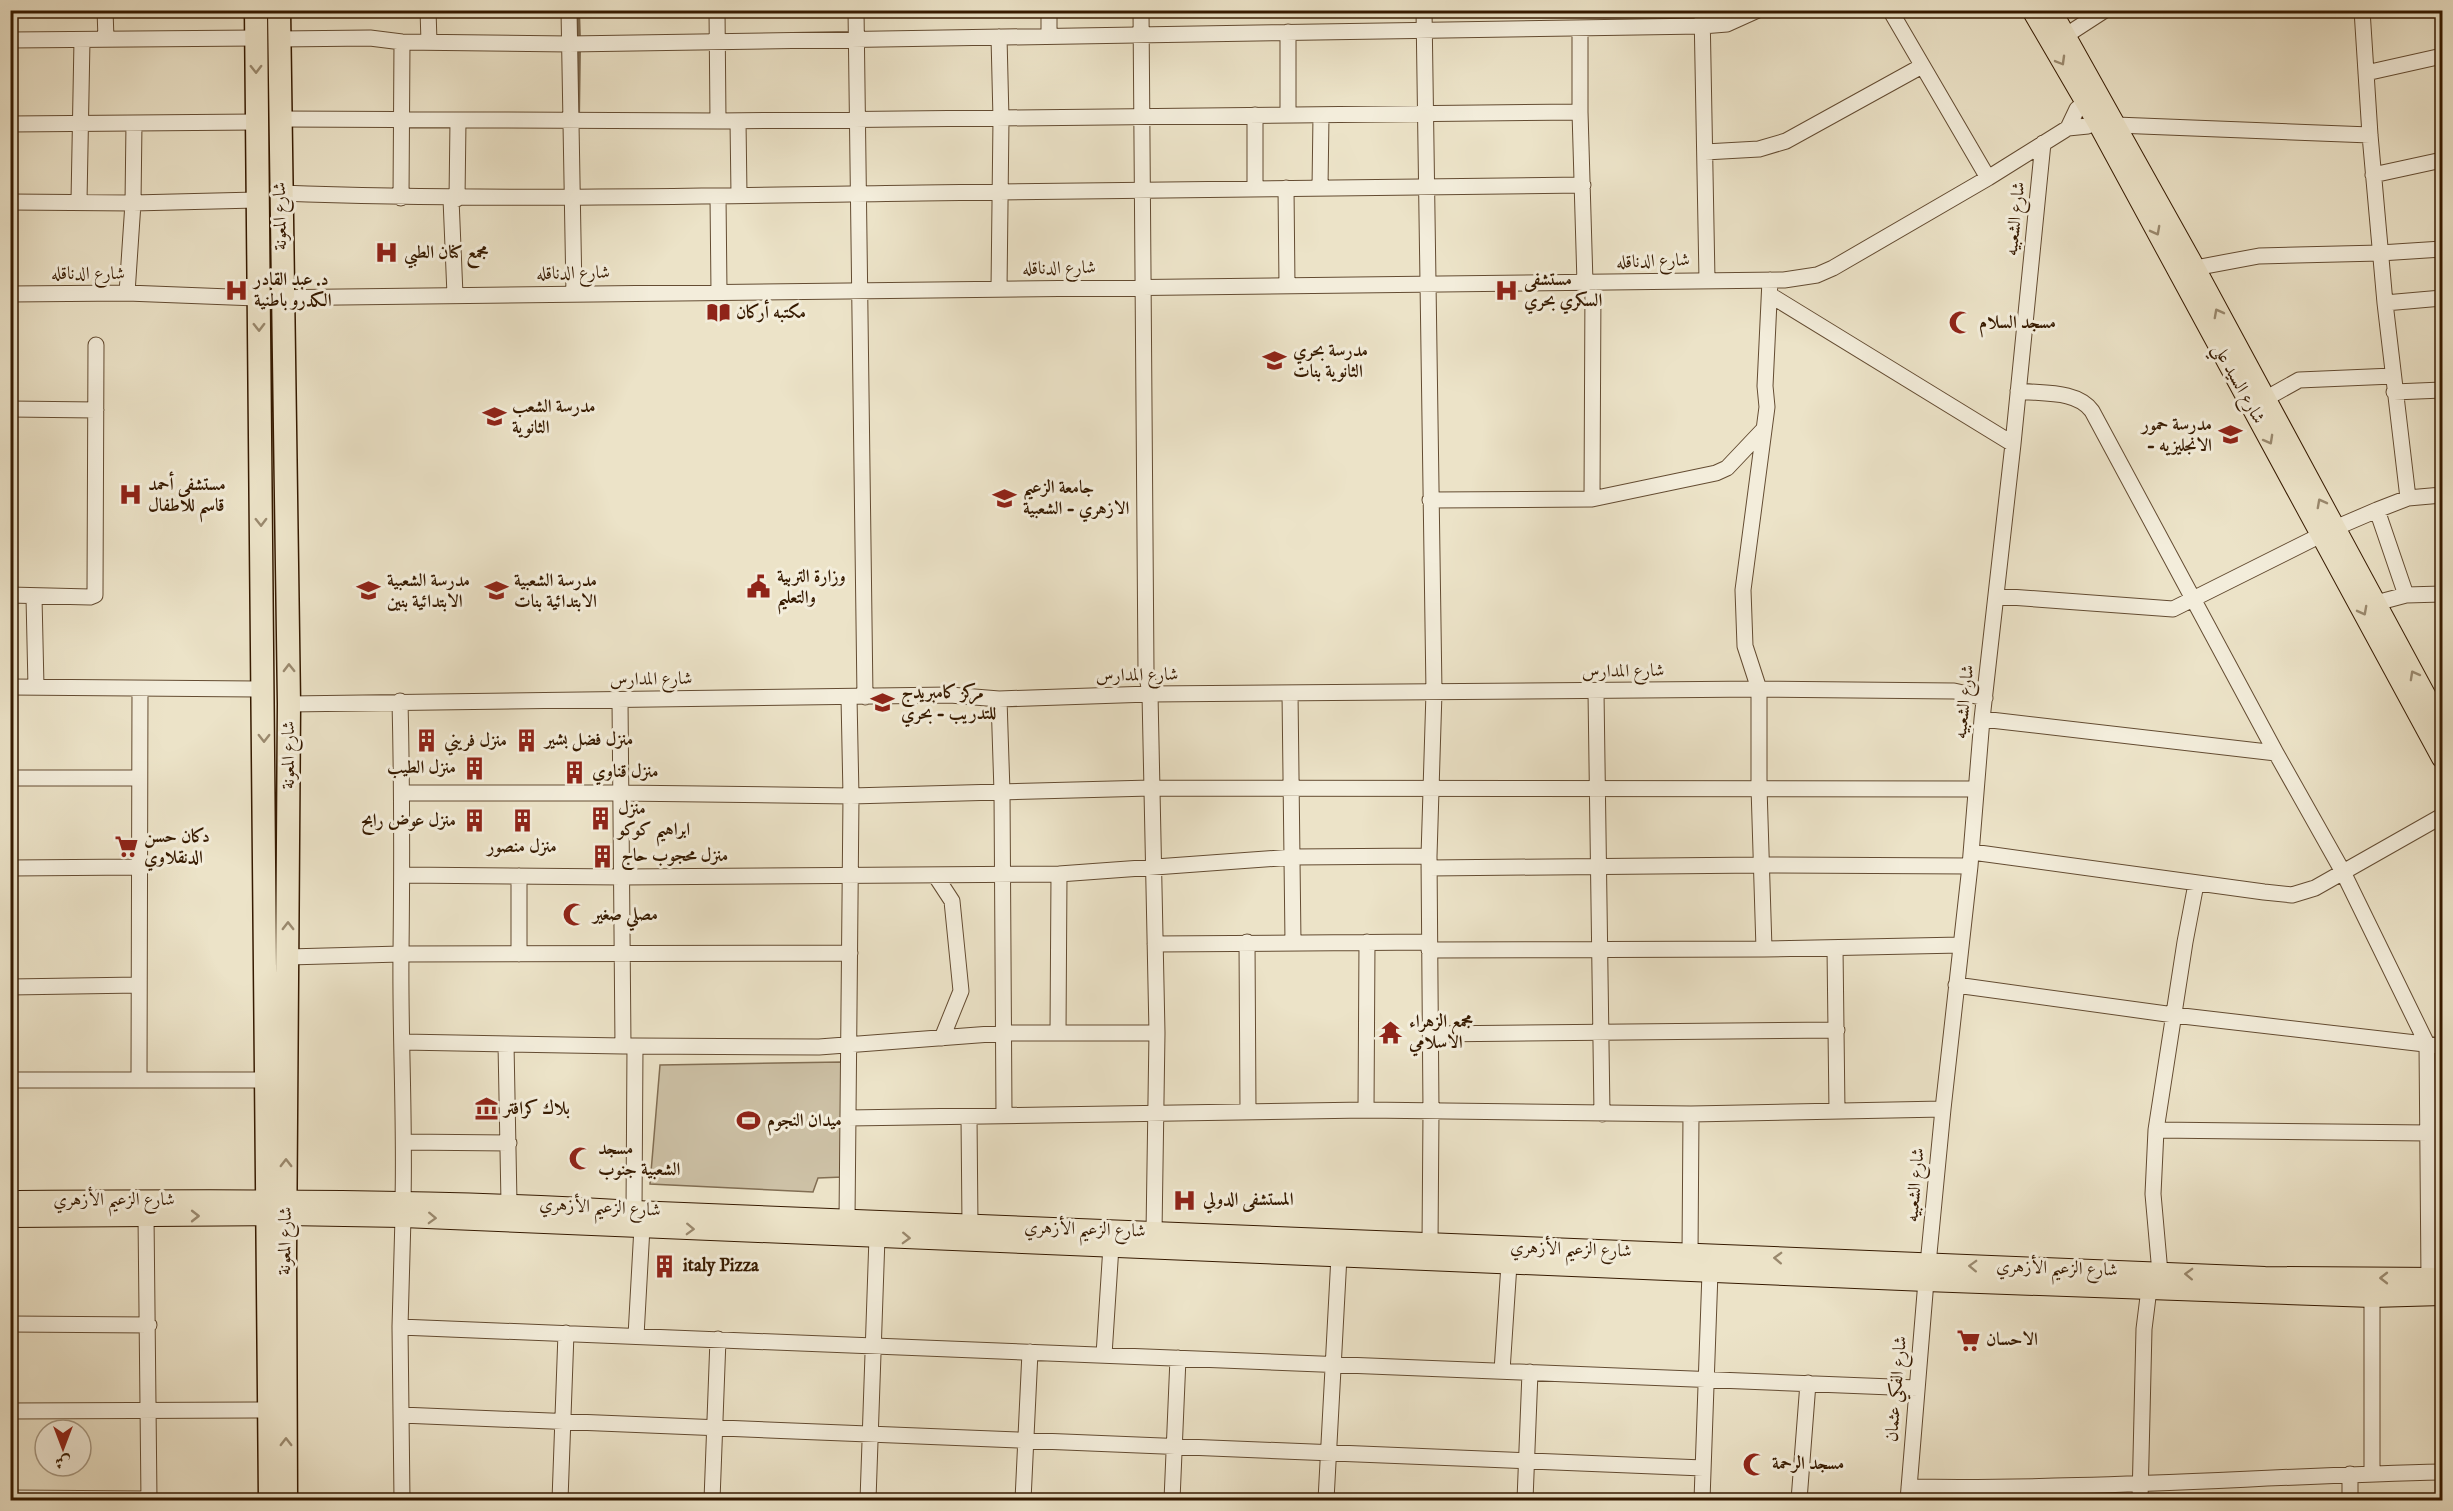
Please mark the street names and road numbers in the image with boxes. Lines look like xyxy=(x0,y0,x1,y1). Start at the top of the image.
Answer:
street label: شارع الشعبيه xyxy=(2001,181,2033,258)
street label: شارع المعونة xyxy=(269,182,295,250)
street label: شارع الدناقله xyxy=(1616,249,1690,277)
street label: شارع الدناقله xyxy=(1022,257,1096,283)
street label: شارع الدناقله xyxy=(536,262,610,288)
street label: شارع الدناقله xyxy=(51,263,125,288)
street label: شارع السيد علي xyxy=(2203,340,2269,430)
street label: شارع المدارس xyxy=(1581,660,1665,686)
street label: شارع المدارس xyxy=(1095,664,1179,690)
street label: شارع الشعبيه xyxy=(1950,664,1982,741)
street label: شارع المدارس xyxy=(609,668,693,694)
street label: شارع المعونة xyxy=(278,721,303,789)
street label: شارع الشعبيه xyxy=(1901,1147,1933,1223)
street label: شارع الزعيم الأزهري xyxy=(53,1186,175,1217)
street label: شارع الزعيم الأزهري xyxy=(538,1190,661,1228)
street label: شارع المعونة xyxy=(274,1207,300,1275)
street label: شارع الزعيم الأزهري xyxy=(1024,1213,1146,1249)
street label: شارع الزعيم الأزهري xyxy=(1510,1233,1632,1269)
street label: شارع الزعيم الأزهري xyxy=(1996,1252,2118,1288)
street label: شارع الفكي عثمان xyxy=(1881,1335,1917,1443)

